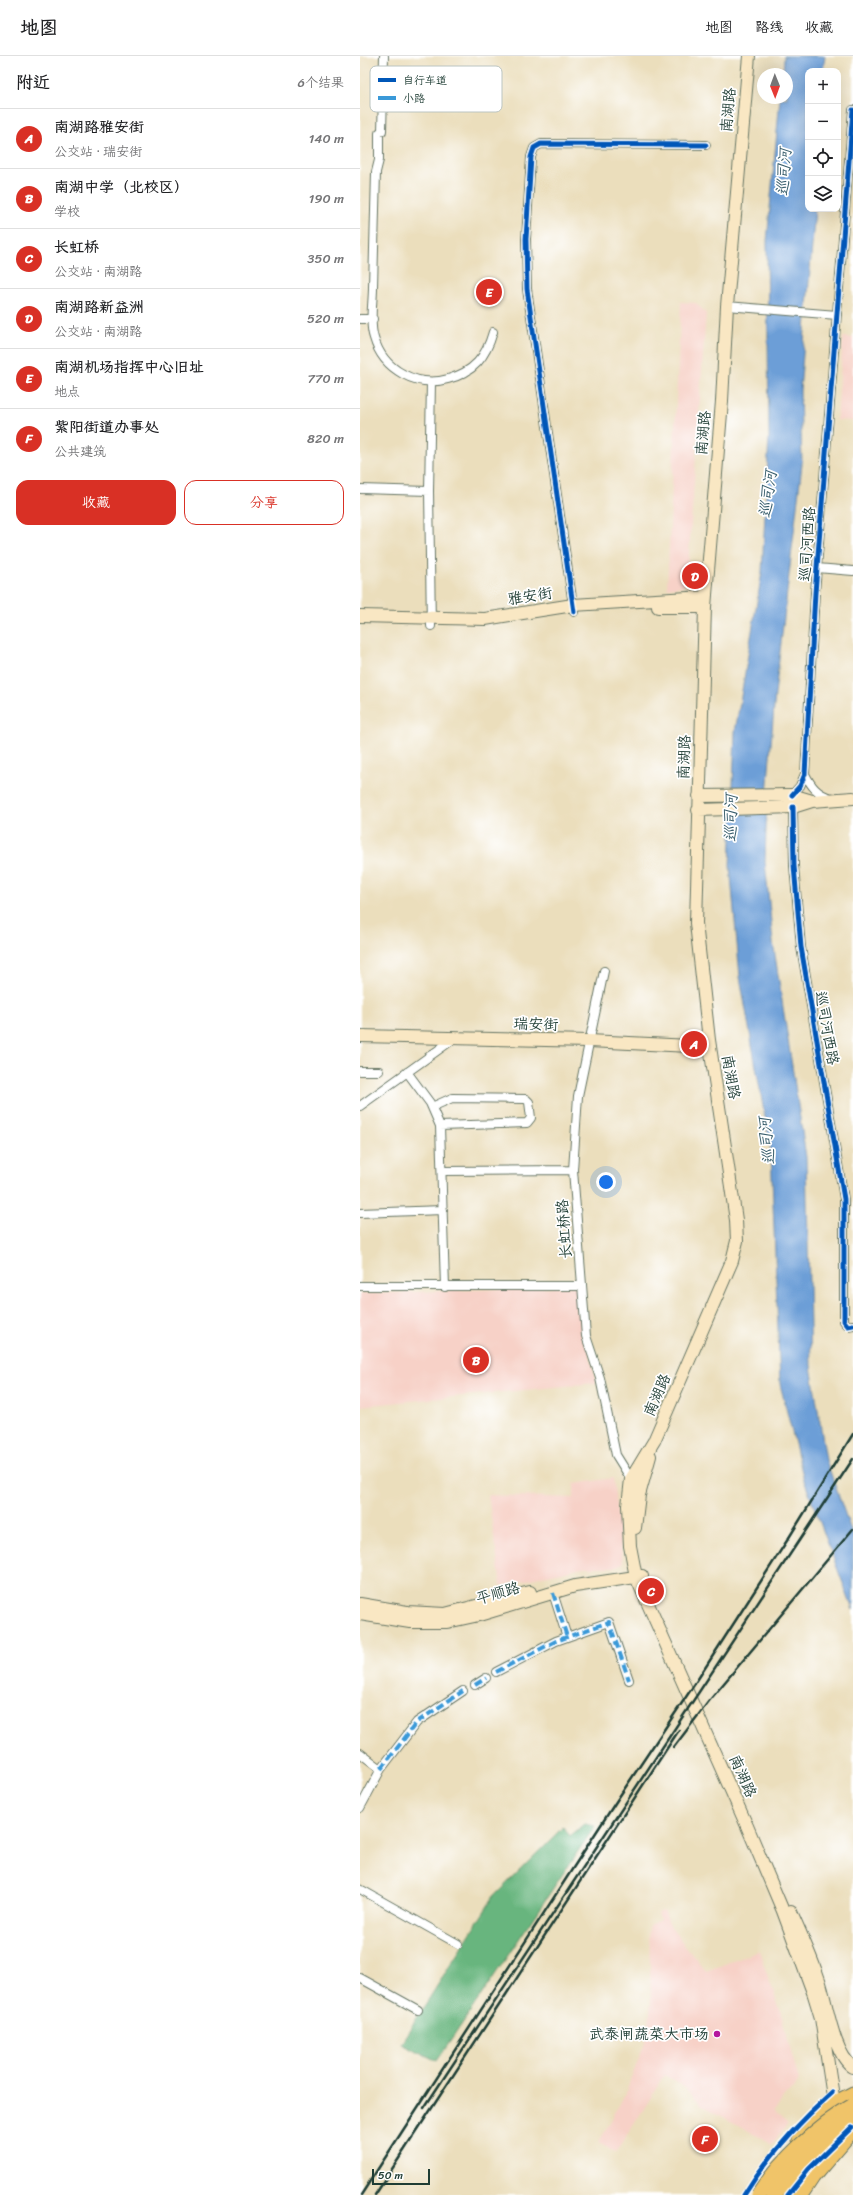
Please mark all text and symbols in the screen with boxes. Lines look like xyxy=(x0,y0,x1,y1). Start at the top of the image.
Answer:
text: 地图 xyxy=(20,11,58,44)
text: 地图 xyxy=(705,15,733,40)
text: 路线 xyxy=(755,15,783,40)
text: 收藏 xyxy=(805,15,833,40)
legend xyxy=(370,66,502,112)
text: 附近 xyxy=(16,67,50,97)
north arrow xyxy=(757,68,793,104)
map controls xyxy=(805,68,841,212)
button: + xyxy=(805,68,841,104)
text: 6个结果 xyxy=(298,71,344,94)
text: 自行车道 xyxy=(403,71,447,90)
street label: 南湖路 xyxy=(713,86,743,134)
text: 小路 xyxy=(403,89,425,108)
button: − xyxy=(805,104,841,140)
text: 南湖路雅安街 xyxy=(54,114,144,140)
text: A xyxy=(25,127,33,150)
text: 140 m xyxy=(309,127,344,150)
text: 公交站 · 瑞安街 xyxy=(54,140,142,163)
button: locate xyxy=(805,140,841,176)
water label: 巡司河 xyxy=(767,144,800,197)
text: 南湖中学（北校区） xyxy=(54,174,189,200)
button: layers xyxy=(805,176,841,212)
text: B xyxy=(25,187,33,210)
text: 190 m xyxy=(309,187,344,210)
text: 学校 xyxy=(54,200,80,223)
text: 长虹桥 xyxy=(54,234,99,260)
text: C xyxy=(25,247,33,270)
text: 350 m xyxy=(307,247,344,270)
text: 公交站 · 南湖路 xyxy=(54,260,142,283)
pin: E xyxy=(476,277,502,307)
text: 南湖路新益洲 xyxy=(54,294,144,320)
text: D xyxy=(25,307,33,330)
text: 520 m xyxy=(307,307,344,330)
text: 公交站 · 南湖路 xyxy=(54,320,142,343)
text: 南湖机场指挥中心旧址 xyxy=(54,354,204,380)
text: E xyxy=(25,367,33,390)
text: 770 m xyxy=(308,367,344,390)
text: 地点 xyxy=(54,380,80,403)
street label: 南湖路 xyxy=(688,409,718,457)
text: 紫阳街道办事处 xyxy=(54,414,159,440)
text: F xyxy=(25,427,33,450)
text: 820 m xyxy=(307,427,344,450)
text: 公共建筑 xyxy=(54,440,106,463)
water label: 巡司河 xyxy=(750,465,786,520)
button: 收藏 xyxy=(16,480,176,525)
button: 分享 xyxy=(184,480,344,525)
street label: 巡司河西路 xyxy=(791,506,823,582)
pin: D xyxy=(682,561,708,591)
street label: 雅安街 xyxy=(506,580,554,612)
street label: 南湖路 xyxy=(670,734,698,780)
water label: 巡司河 xyxy=(716,791,745,842)
street label: 巡司河西路 xyxy=(808,989,846,1067)
street label: 瑞安街 xyxy=(513,1010,559,1038)
pin: A xyxy=(681,1029,707,1059)
street label: 南湖路 xyxy=(714,1053,748,1101)
water label: 巡司河 xyxy=(749,1113,783,1166)
your location xyxy=(596,1172,616,1192)
street label: 长虹桥路 xyxy=(549,1198,579,1260)
pin: B xyxy=(463,1345,489,1375)
street label: 南湖路 xyxy=(636,1369,678,1421)
street label: 平顺路 xyxy=(473,1574,523,1612)
pin: C xyxy=(638,1576,664,1606)
street label: 南湖路 xyxy=(722,1750,764,1802)
place label: 武泰闸蔬菜大市场 xyxy=(589,2021,709,2047)
marker: 武泰闸蔬菜大市场 xyxy=(712,2029,722,2039)
pin: F xyxy=(692,2124,718,2154)
text: 50 m xyxy=(378,2166,403,2185)
scale bar xyxy=(372,2167,430,2186)

